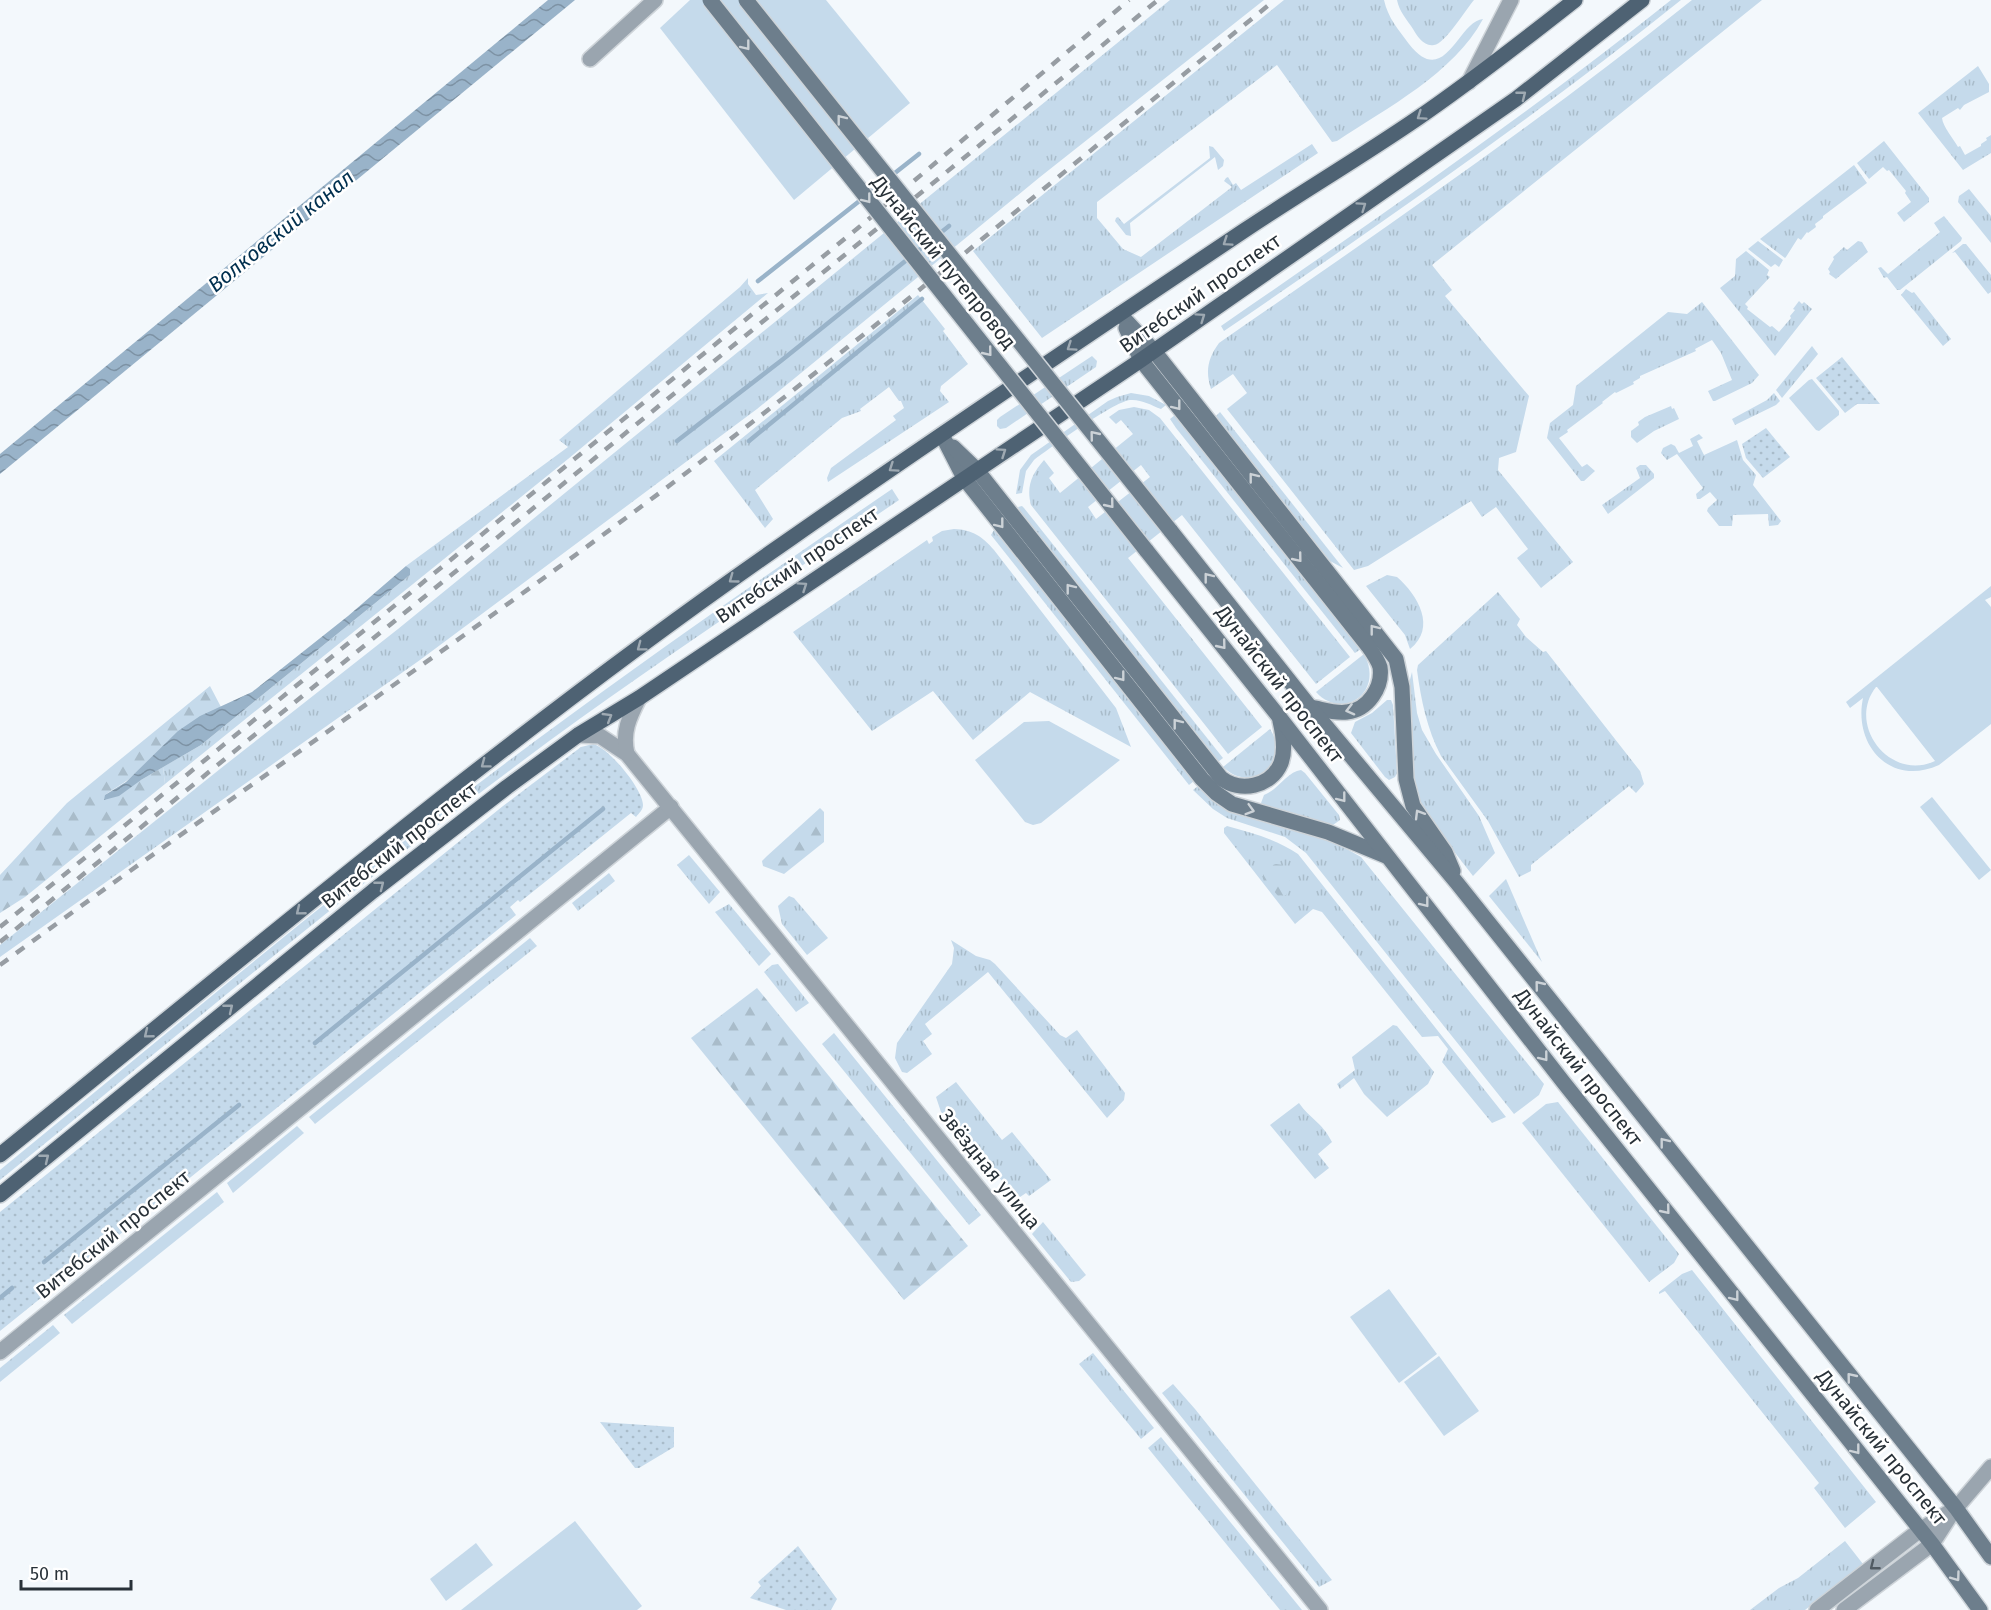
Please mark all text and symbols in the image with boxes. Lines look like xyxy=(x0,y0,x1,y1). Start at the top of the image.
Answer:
one-way arrow xyxy=(738,39,749,50)
one-way arrow xyxy=(1515,91,1526,102)
one-way arrow xyxy=(1416,109,1427,120)
one-way arrow xyxy=(837,115,848,126)
water label: Волковский канал xyxy=(203,164,359,298)
street label: Дунайский путепровод xyxy=(866,170,1021,354)
one-way arrow xyxy=(859,192,870,203)
one-way arrow xyxy=(1355,202,1366,213)
street label: Витебский проспект xyxy=(1115,228,1286,358)
one-way arrow xyxy=(1223,235,1234,246)
one-way arrow xyxy=(1195,313,1206,324)
one-way arrow xyxy=(1067,340,1078,351)
one-way arrow xyxy=(981,345,992,356)
one-way arrow xyxy=(1169,399,1180,410)
one-way arrow xyxy=(1091,431,1102,442)
one-way arrow xyxy=(995,448,1006,459)
one-way arrow xyxy=(889,461,900,472)
one-way arrow xyxy=(1249,472,1260,483)
one-way arrow xyxy=(1102,497,1113,508)
street label: Витебский проспект xyxy=(711,501,884,628)
one-way arrow xyxy=(992,517,1003,528)
one-way arrow xyxy=(1291,551,1302,562)
one-way arrow xyxy=(729,572,740,583)
one-way arrow xyxy=(1204,573,1215,584)
one-way arrow xyxy=(797,582,808,593)
one-way arrow xyxy=(1066,584,1077,595)
street label: Дунайский проспект xyxy=(1211,600,1349,768)
one-way arrow xyxy=(1371,625,1382,636)
one-way arrow xyxy=(1214,638,1225,649)
one-way arrow xyxy=(637,640,648,651)
one-way arrow xyxy=(1114,670,1125,681)
one-way arrow xyxy=(1345,703,1355,716)
one-way arrow xyxy=(602,713,612,724)
one-way arrow xyxy=(1174,719,1185,730)
one-way arrow xyxy=(481,756,492,767)
street label: Витебский проспект xyxy=(316,776,483,913)
one-way arrow xyxy=(1335,791,1346,802)
one-way arrow xyxy=(1244,803,1255,815)
one-way arrow xyxy=(1414,810,1426,820)
one-way arrow xyxy=(374,882,385,893)
one-way arrow xyxy=(1417,897,1428,908)
one-way arrow xyxy=(296,904,307,915)
one-way arrow xyxy=(1535,981,1546,992)
street label: Дунайский проспект xyxy=(1510,983,1648,1151)
one-way arrow xyxy=(222,1005,233,1016)
one-way arrow xyxy=(144,1027,155,1038)
one-way arrow xyxy=(1537,1051,1548,1062)
street label: Звёздная улица xyxy=(934,1104,1046,1234)
one-way arrow xyxy=(1660,1138,1671,1149)
one-way arrow xyxy=(38,1155,49,1166)
street label: Витебский проспект xyxy=(31,1164,196,1304)
one-way arrow xyxy=(1658,1203,1669,1214)
one-way arrow xyxy=(1728,1291,1739,1302)
street label: Дунайский проспект xyxy=(1811,1364,1953,1530)
one-way arrow xyxy=(1847,1373,1858,1384)
one-way arrow xyxy=(1849,1443,1860,1454)
scale bar xyxy=(21,1553,130,1591)
one-way arrow xyxy=(1870,1559,1881,1570)
text: 50 m xyxy=(30,1563,69,1585)
one-way arrow xyxy=(1949,1570,1960,1581)

